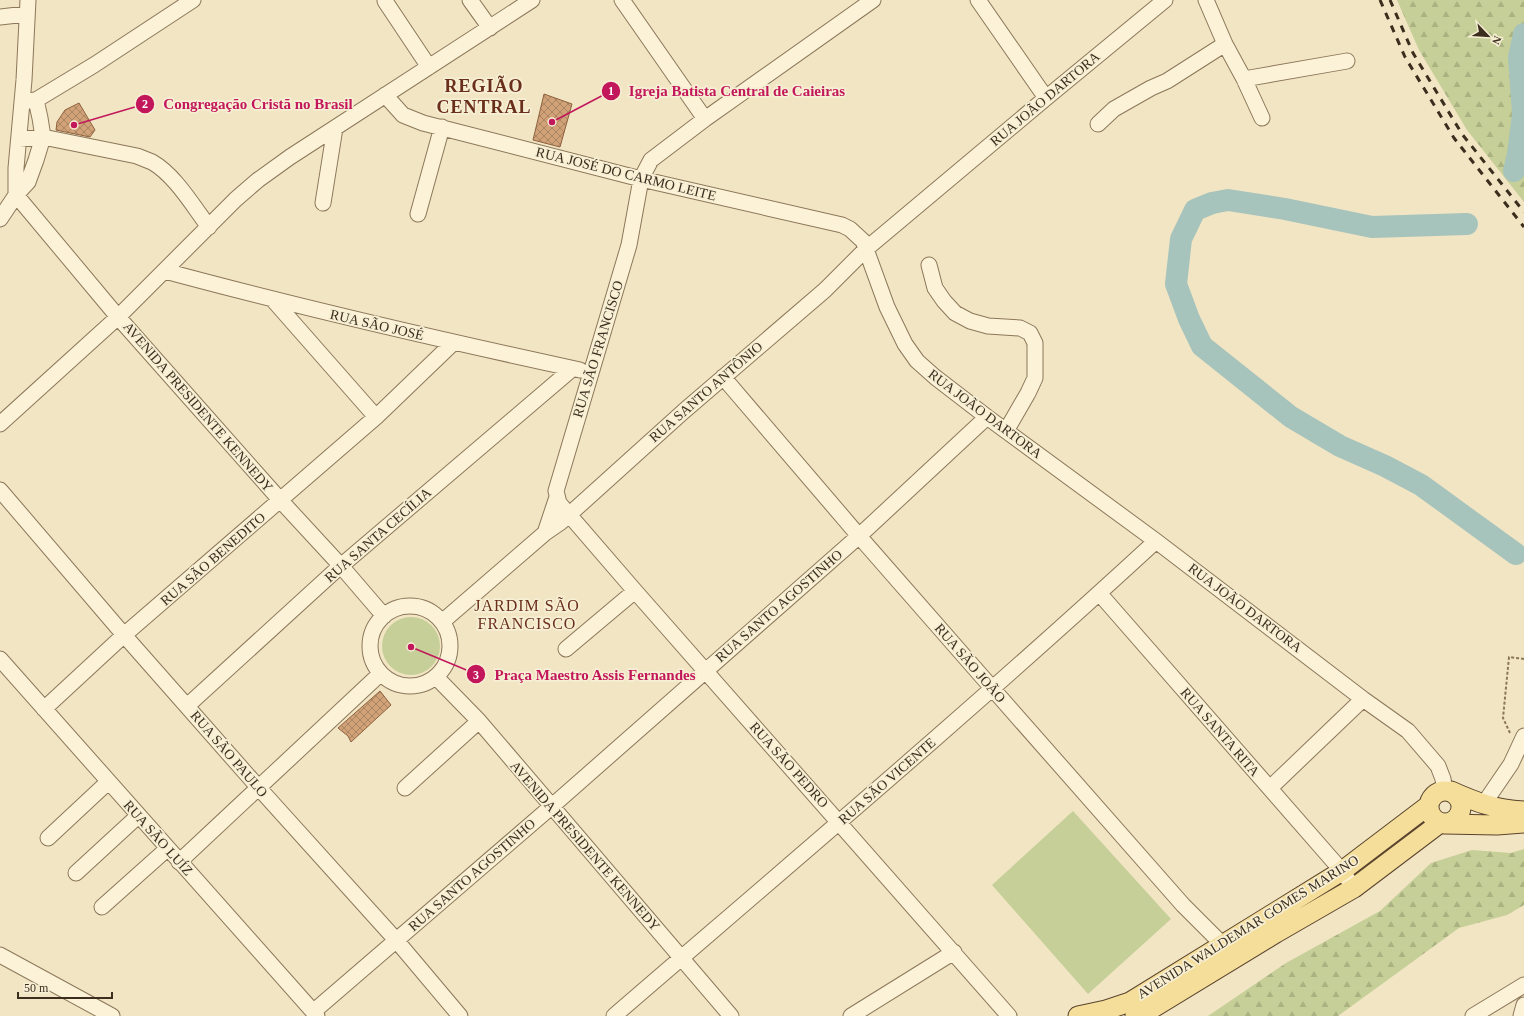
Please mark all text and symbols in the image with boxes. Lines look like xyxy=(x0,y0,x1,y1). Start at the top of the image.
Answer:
north arrow xyxy=(1468,16,1508,56)
text: N xyxy=(1490,34,1504,46)
street label: RUA JOÃO DARTORA xyxy=(987,48,1103,149)
district label: REGIÃO CENTRAL xyxy=(436,75,532,117)
callout: Igreja Batista Central de Caieiras xyxy=(601,77,853,104)
text: Igreja Batista Central de Caieiras xyxy=(629,83,845,99)
text: 1 xyxy=(608,84,614,98)
callout: Congregação Cristã no Brasil xyxy=(135,90,361,117)
text: Congregação Cristã no Brasil xyxy=(163,96,353,112)
text: 2 xyxy=(142,97,148,111)
street label: RUA JOSÉ DO CARMO LEITE xyxy=(534,143,718,204)
street label: RUA SÃO FRANCISCO xyxy=(570,279,626,419)
street label: RUA SÃO JOSÉ xyxy=(329,306,426,343)
street label: AVENIDA PRESIDENTE KENNEDY xyxy=(120,319,276,495)
street label: RUA SANTO ANTÔNIO xyxy=(646,338,766,445)
street label: RUA JOÃO DARTORA xyxy=(925,366,1045,462)
street label: RUA SANTA CECÍLIA xyxy=(321,483,435,585)
street label: RUA SÃO BENEDITO xyxy=(158,510,268,608)
street label: RUA SANTO AGOSTINHO xyxy=(713,547,845,665)
street label: RUA JOÃO DARTORA xyxy=(1185,560,1305,656)
district label: JARDIM SÃO FRANCISCO xyxy=(474,597,580,632)
street label: RUA SÃO JOÃO xyxy=(932,621,1008,705)
callout: Praça Maestro Assis Fernandes xyxy=(466,661,704,688)
text: Praça Maestro Assis Fernandes xyxy=(495,667,696,683)
text: 3 xyxy=(473,668,479,682)
street label: RUA SANTA RITA xyxy=(1178,685,1263,780)
street label: RUA SÃO PAULO xyxy=(188,708,270,800)
street label: RUA SÃO PEDRO xyxy=(747,719,831,811)
street label: RUA SÃO VICENTE xyxy=(836,735,938,827)
street label: AVENIDA PRESIDENTE KENNEDY xyxy=(507,758,663,934)
street label: RUA SÃO LUÍZ xyxy=(120,797,196,879)
street label: RUA SANTO AGOSTINHO xyxy=(406,816,538,934)
street label: AVENIDA WALDEMAR GOMES MARINO xyxy=(1135,852,1361,1002)
scale bar xyxy=(18,974,112,1000)
text: 50 m xyxy=(24,981,49,995)

